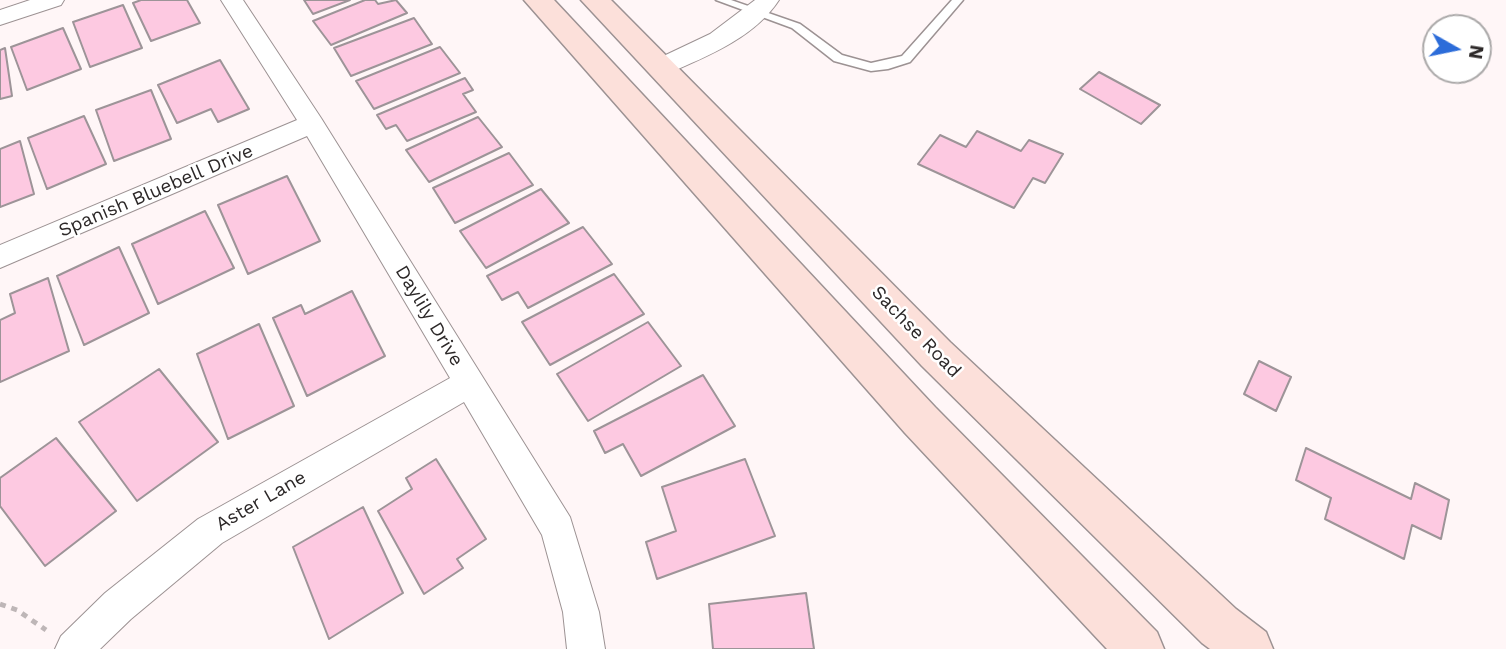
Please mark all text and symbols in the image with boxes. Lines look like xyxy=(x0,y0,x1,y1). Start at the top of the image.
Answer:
north arrow xyxy=(1422,14,1492,84)
text: N xyxy=(1464,43,1489,61)
street label: Spanish Bluebell Drive xyxy=(55,140,257,242)
street label: Daylily Drive xyxy=(390,262,468,370)
street label: Sachse Road xyxy=(866,281,966,383)
street label: Aster Lane xyxy=(212,466,310,536)

